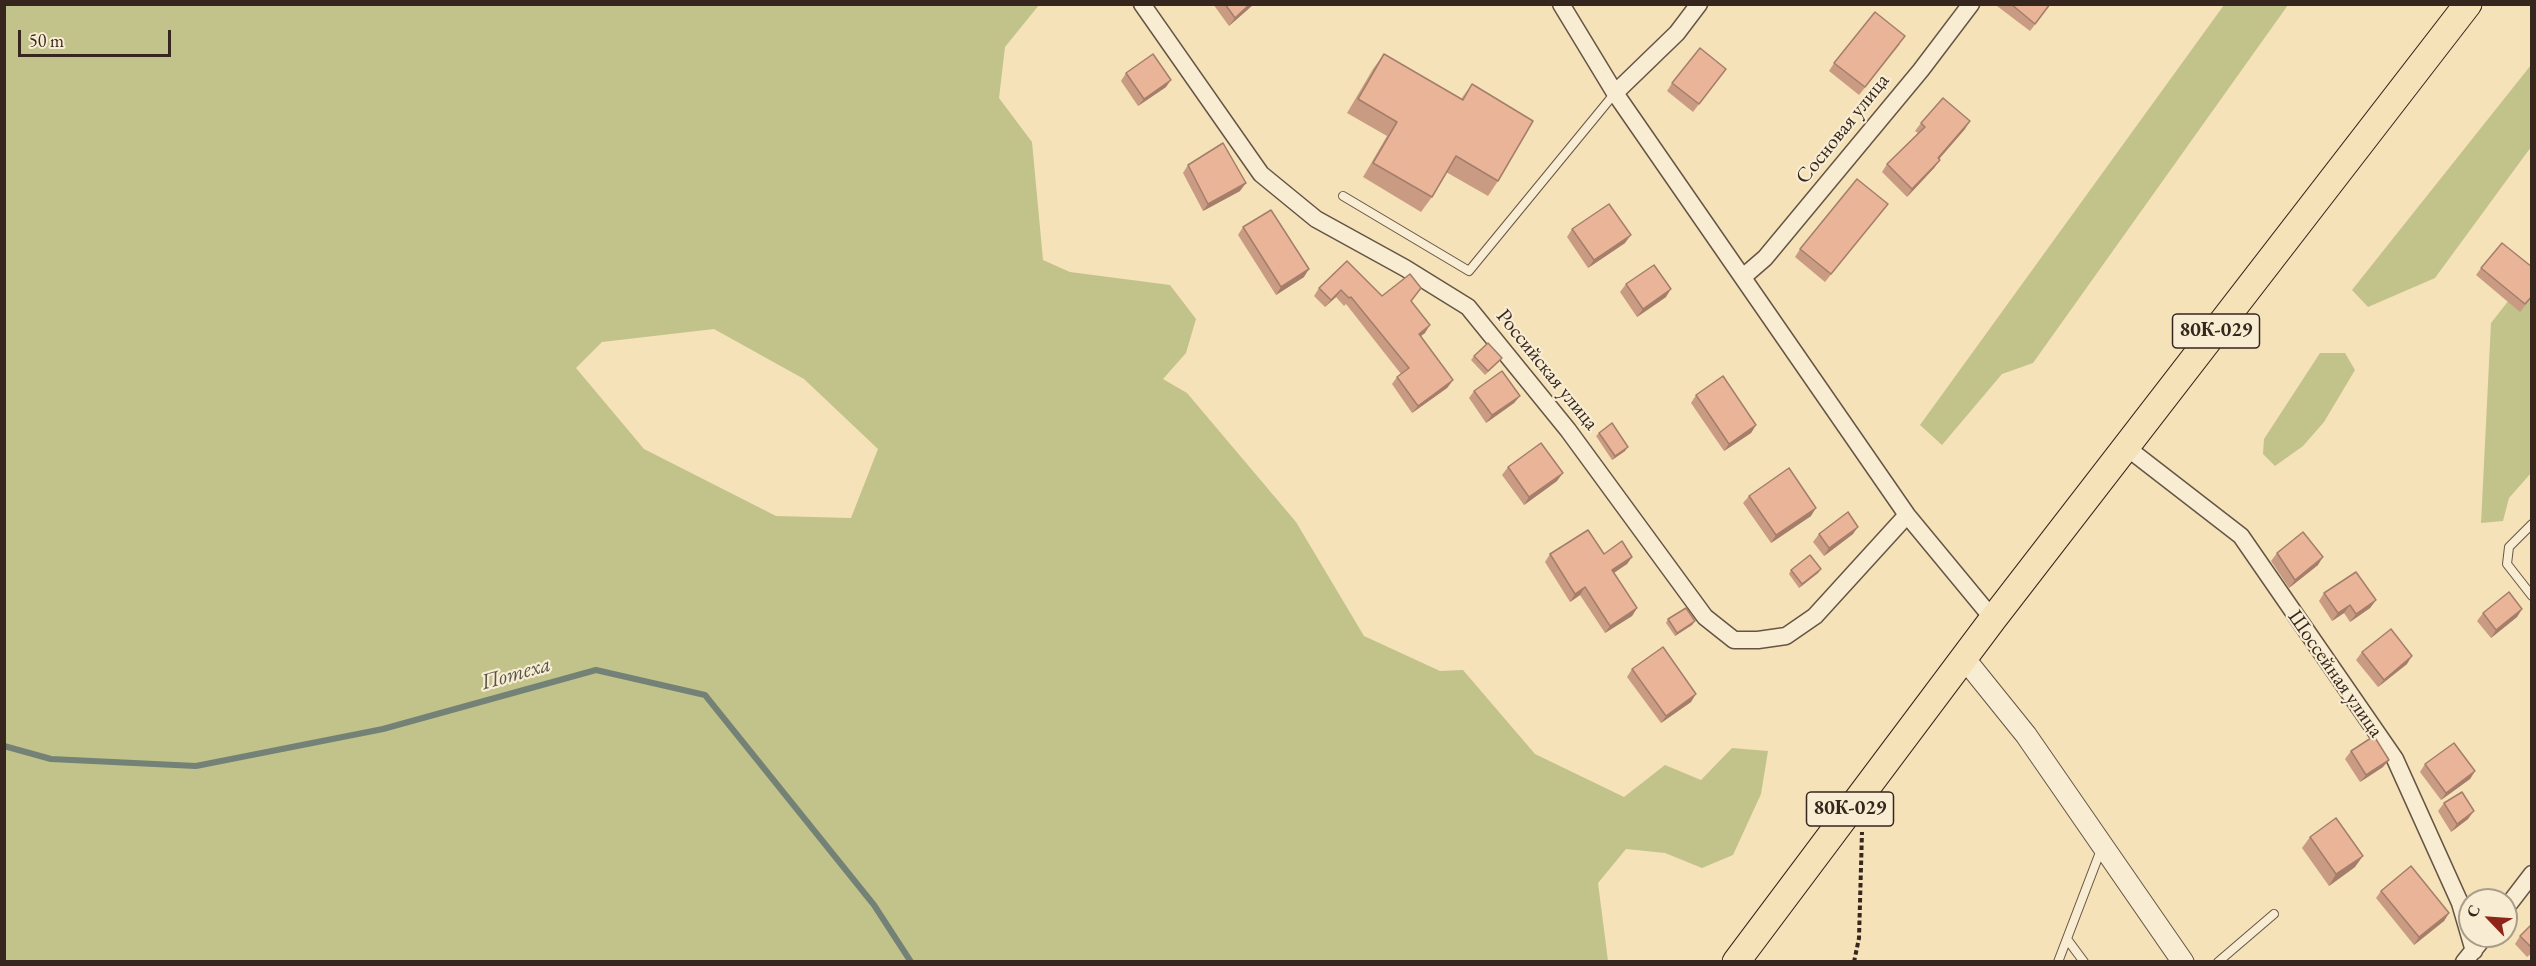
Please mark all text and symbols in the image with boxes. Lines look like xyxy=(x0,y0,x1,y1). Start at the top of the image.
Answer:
scale bar xyxy=(21,18,174,56)
text: 50 m xyxy=(29,29,64,52)
street label: Сосновая улица xyxy=(1791,69,1895,189)
street label: Российская улица xyxy=(1491,304,1603,436)
road number: 80К-029 xyxy=(2172,314,2260,348)
street label: Шоссейная улица xyxy=(2282,606,2388,742)
water label: Потеха xyxy=(478,651,554,697)
road number: 80К-029 xyxy=(1806,792,1894,826)
north arrow xyxy=(2458,888,2518,948)
text: С xyxy=(2461,901,2485,921)

